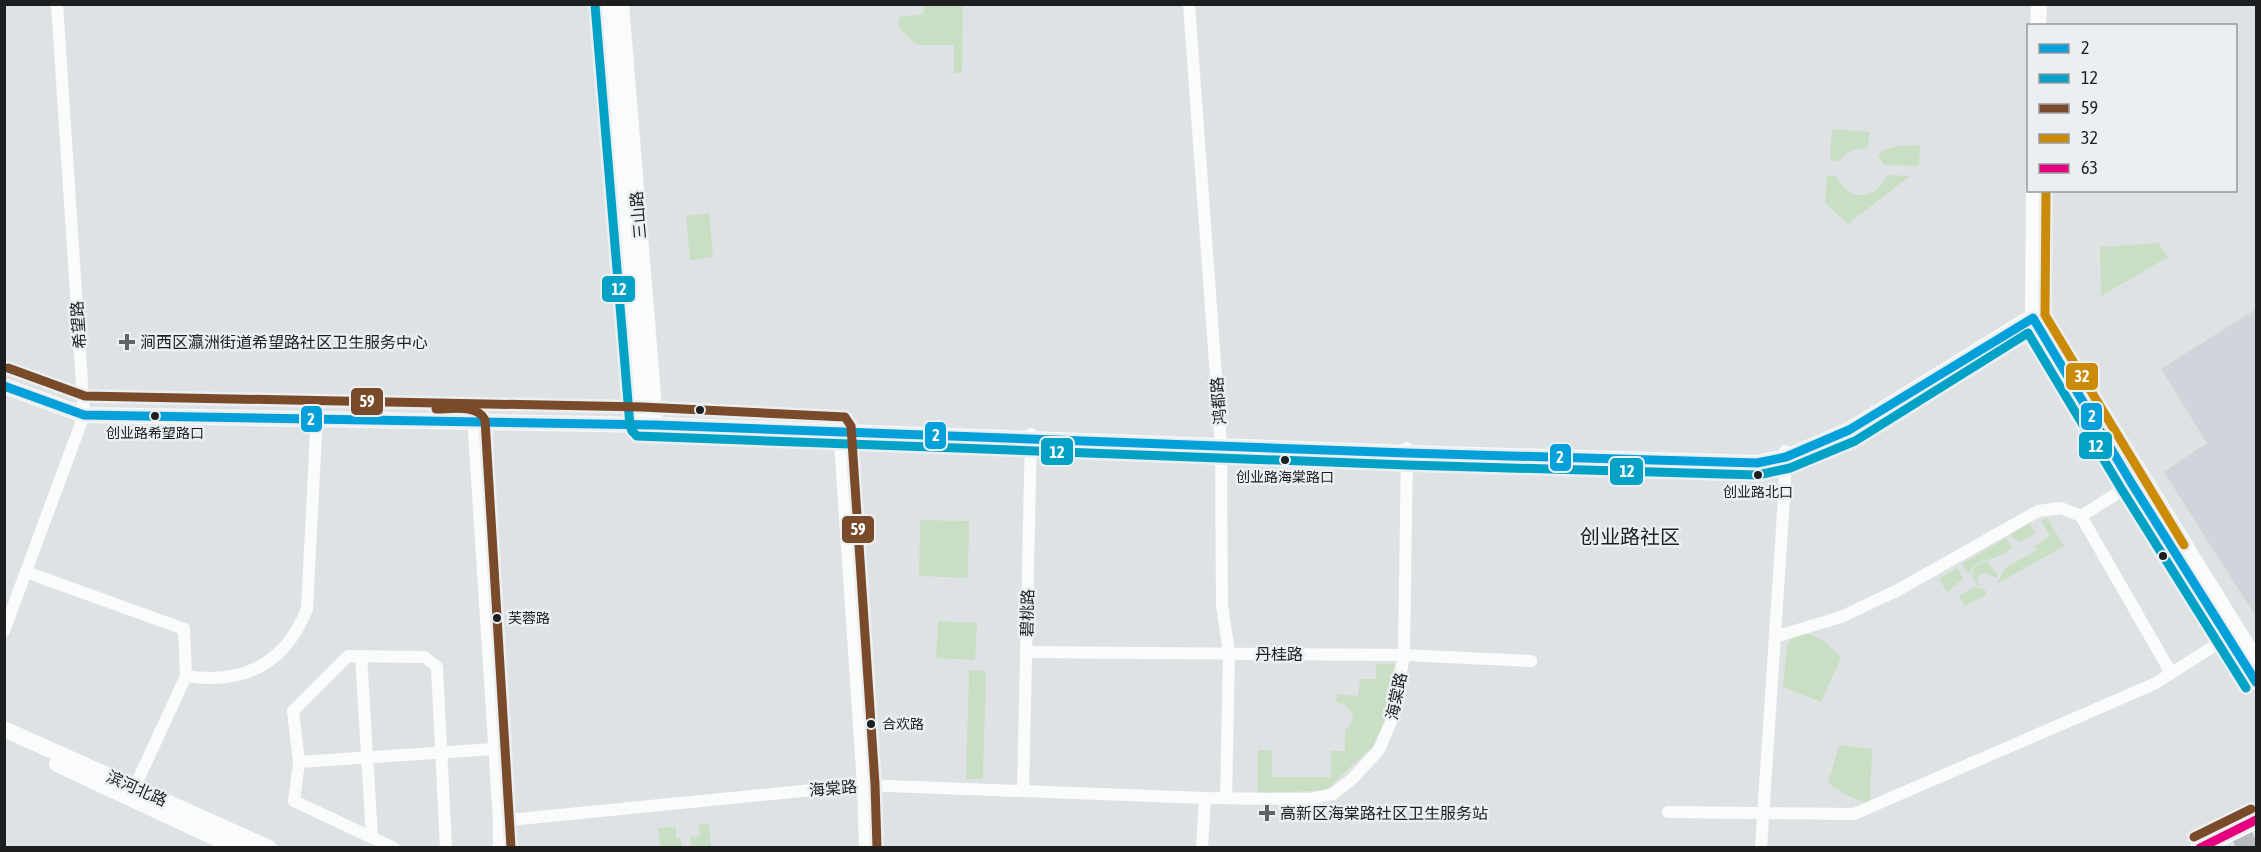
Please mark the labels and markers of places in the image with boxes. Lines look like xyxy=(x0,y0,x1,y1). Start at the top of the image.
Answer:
marker: 涧西区瀛洲街道希望路社区卫生服务中心 xyxy=(118,333,136,351)
place label: 涧西区瀛洲街道希望路社区卫生服务中心 xyxy=(140,333,428,351)
unlabelled marker xyxy=(694,404,706,416)
marker: 创业路希望路口 xyxy=(149,410,161,422)
place label: 创业路希望路口 xyxy=(106,425,204,441)
marker: 创业路海棠路口 xyxy=(1279,454,1291,466)
place label: 创业路海棠路口 xyxy=(1236,469,1334,485)
marker: 创业路北口 xyxy=(1752,469,1764,481)
place label: 创业路北口 xyxy=(1723,484,1793,500)
unlabelled marker xyxy=(2157,550,2169,562)
place label: 芙蓉路 xyxy=(508,610,550,626)
marker: 芙蓉路 xyxy=(491,612,503,624)
place label: 合欢路 xyxy=(882,716,924,732)
marker: 合欢路 xyxy=(865,718,877,730)
marker: 高新区海棠路社区卫生服务站 xyxy=(1258,804,1276,822)
place label: 高新区海棠路社区卫生服务站 xyxy=(1280,804,1488,822)

